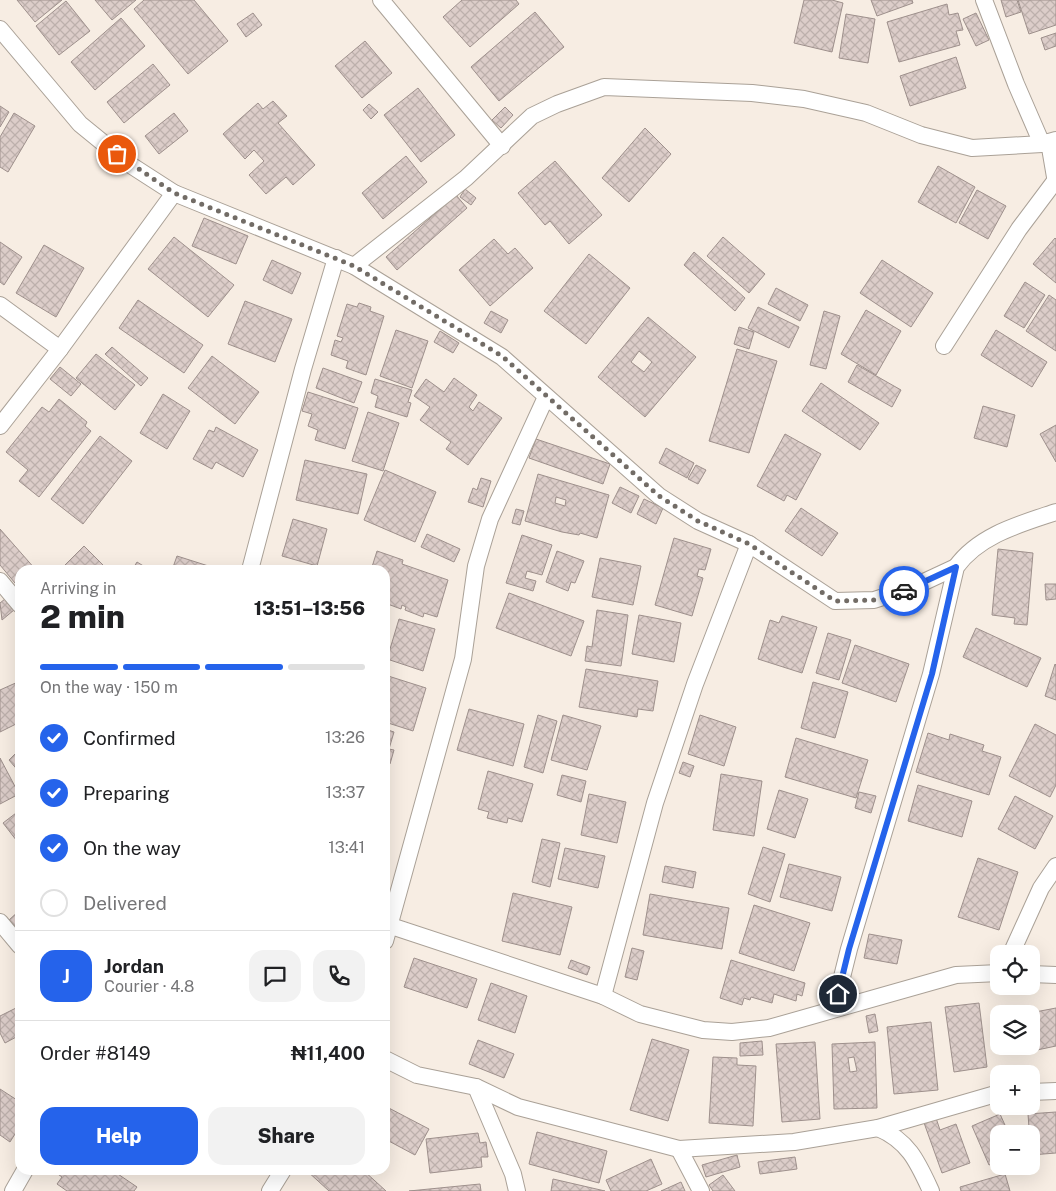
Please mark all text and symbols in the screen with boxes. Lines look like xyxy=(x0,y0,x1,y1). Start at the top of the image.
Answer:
pin xyxy=(96,133,138,175)
icon: bag xyxy=(103,140,131,168)
courier xyxy=(879,566,929,616)
icon: car xyxy=(890,577,918,605)
text: Arriving in xyxy=(40,579,116,598)
text: 13:51–13:56 xyxy=(254,597,365,619)
text: 2 min xyxy=(40,598,125,635)
text: On the way · 150 m xyxy=(40,678,178,697)
icon: check xyxy=(40,724,68,752)
text: Confirmed xyxy=(83,727,176,749)
text: 13:26 xyxy=(325,728,365,747)
icon: check xyxy=(40,779,68,807)
text: Preparing xyxy=(83,782,170,804)
text: 13:37 xyxy=(325,783,365,802)
icon: check xyxy=(40,834,68,862)
text: On the way xyxy=(83,837,181,859)
text: 13:41 xyxy=(328,838,365,857)
text: Delivered xyxy=(83,892,167,914)
map controls xyxy=(990,945,1040,1175)
button: locate xyxy=(990,945,1040,995)
button: chat xyxy=(249,950,301,1002)
button: phone xyxy=(313,950,365,1002)
text: Jordan xyxy=(104,955,164,977)
text: J xyxy=(62,965,70,987)
pin xyxy=(817,973,859,1015)
text: Courier · 4.8 xyxy=(104,977,194,996)
icon: home xyxy=(824,980,852,1008)
button: layers xyxy=(990,1005,1040,1055)
text: Order #8149 xyxy=(40,1042,151,1064)
text: ₦11,400 xyxy=(291,1042,365,1064)
button: + xyxy=(990,1065,1040,1115)
button: Help xyxy=(40,1107,198,1165)
button: Share xyxy=(208,1107,365,1165)
button: − xyxy=(990,1125,1040,1175)

